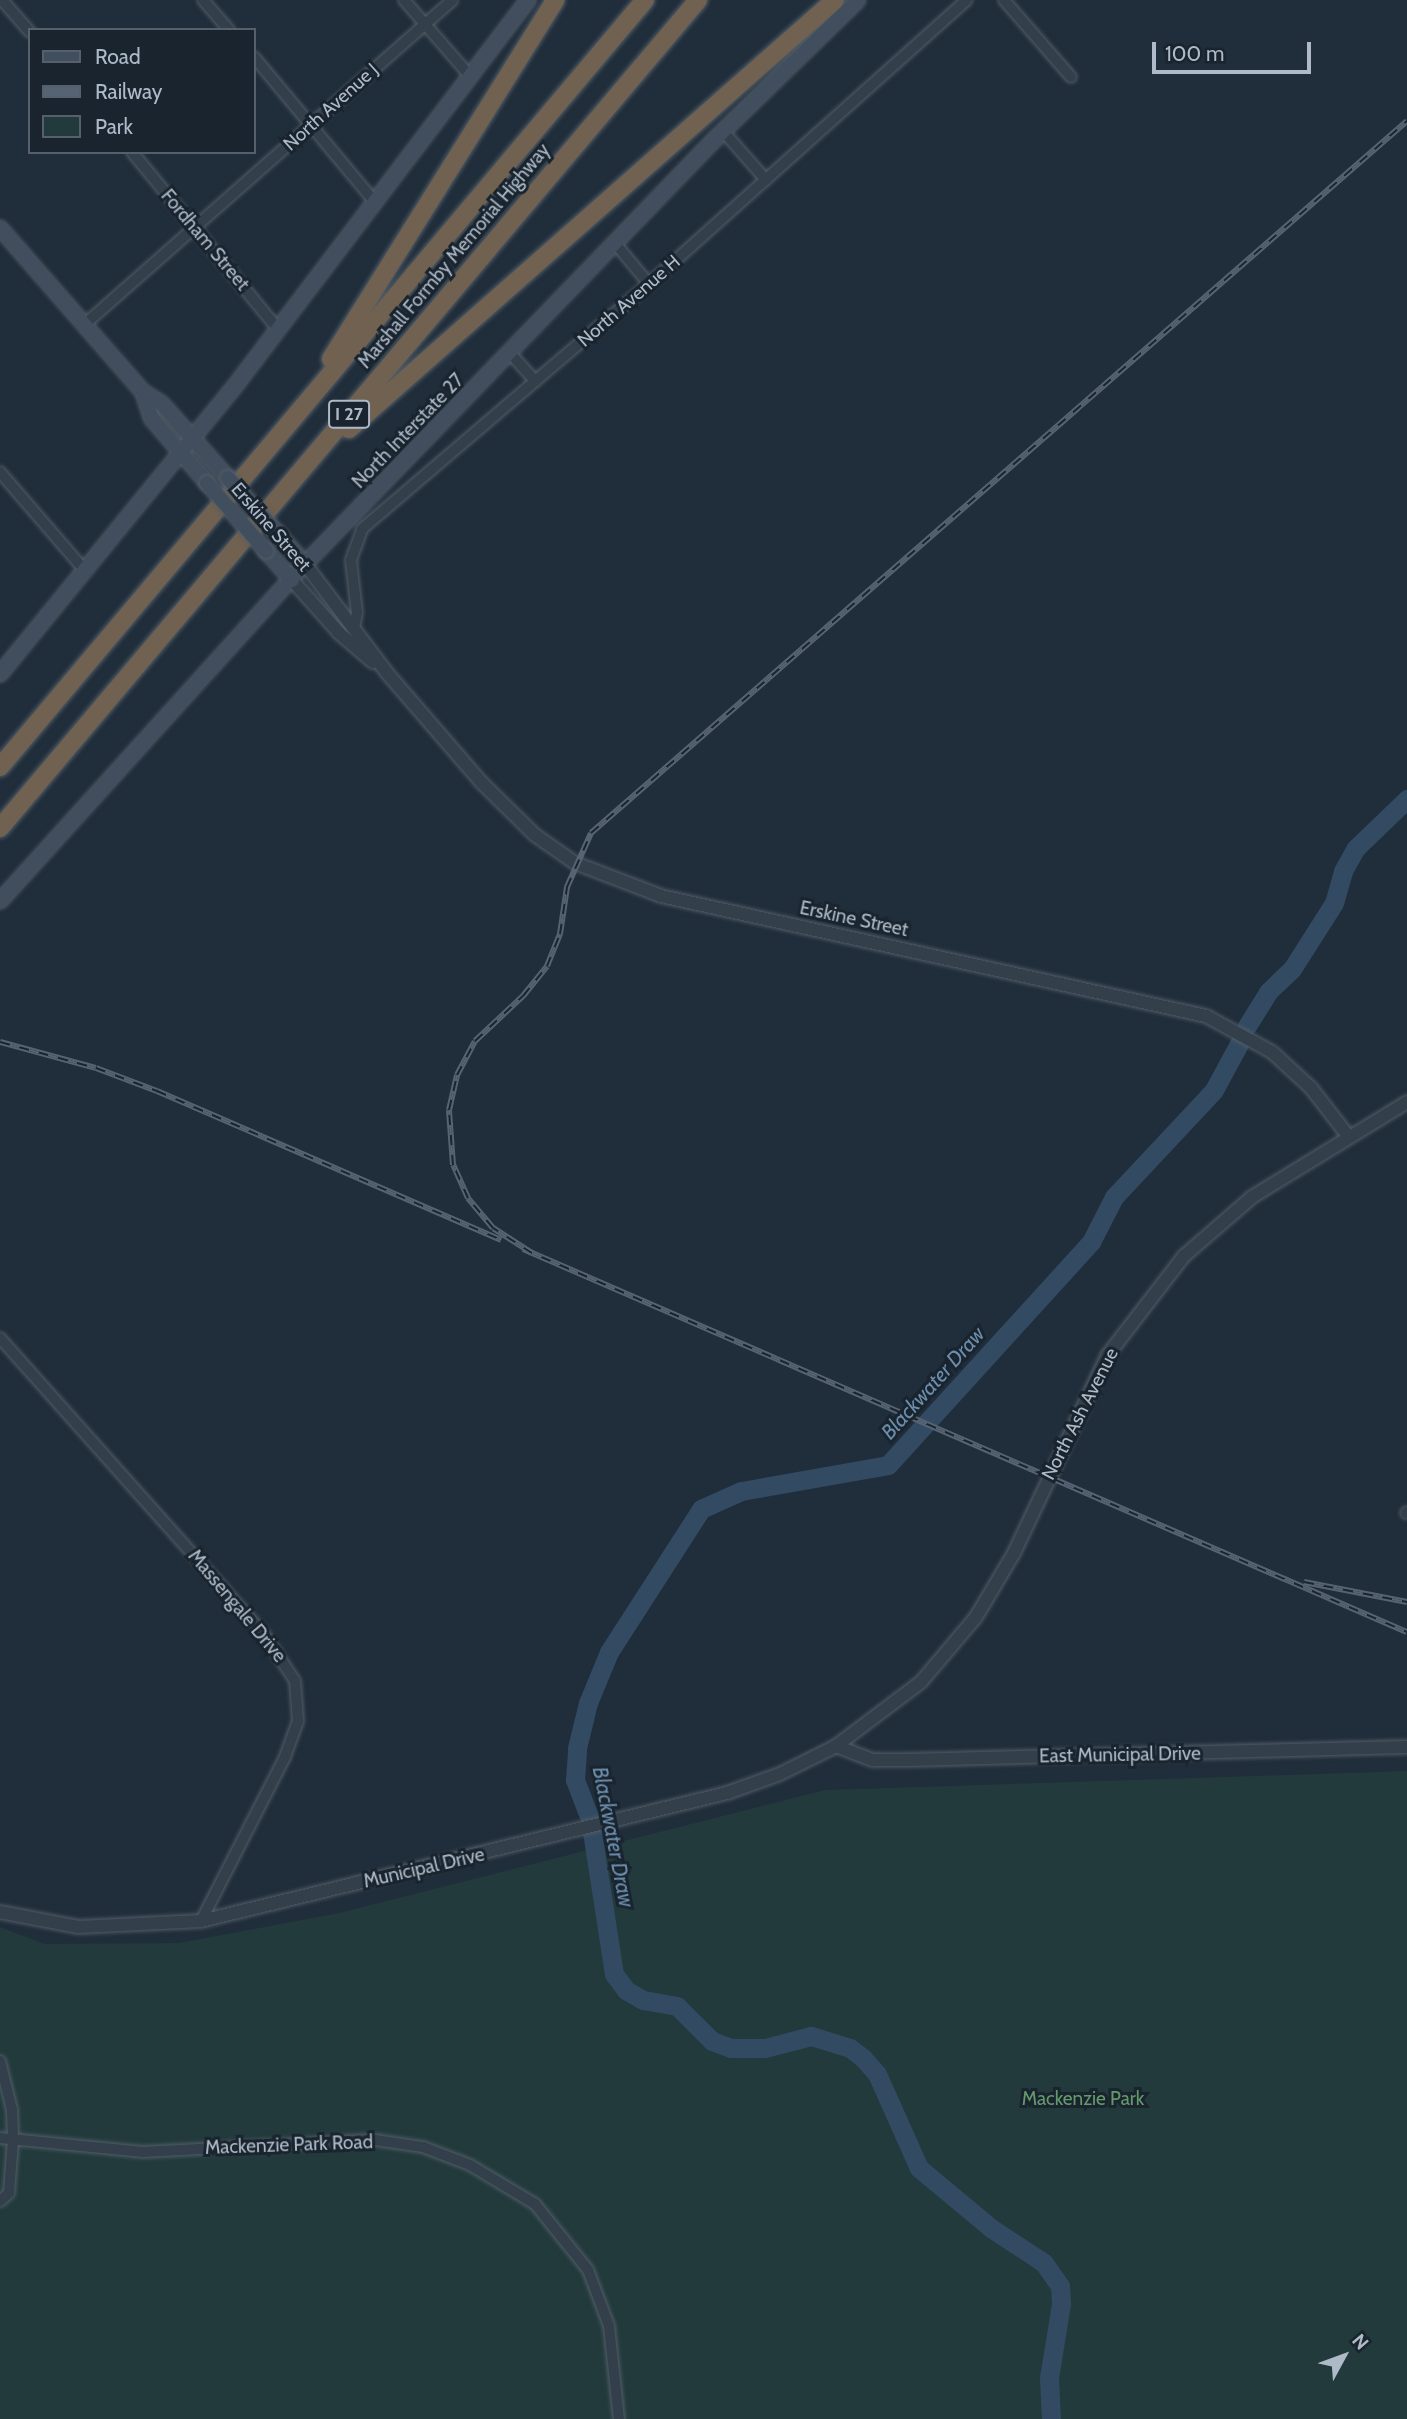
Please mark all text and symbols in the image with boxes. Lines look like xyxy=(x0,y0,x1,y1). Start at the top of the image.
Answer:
legend xyxy=(28,28,256,154)
scale bar xyxy=(1155,28,1314,72)
text: 100 m xyxy=(1165,41,1224,66)
text: Road xyxy=(95,44,141,69)
street label: North Avenue J xyxy=(279,58,383,156)
text: Railway xyxy=(95,79,162,104)
text: Park xyxy=(95,114,133,139)
street label: Marshall Formby Memorial Highway xyxy=(353,139,555,373)
street label: Fordham Street xyxy=(156,185,254,295)
street label: North Avenue H xyxy=(573,250,685,352)
street label: North Interstate 27 xyxy=(347,369,469,493)
road number: I 27 xyxy=(328,400,370,428)
street label: Erskine Street xyxy=(226,478,316,576)
street label: Erskine Street xyxy=(798,896,910,942)
water label: Blackwater Draw xyxy=(876,1322,990,1444)
street label: North Ash Avenue xyxy=(1037,1344,1123,1484)
street label: Massengale Drive xyxy=(183,1545,291,1667)
street label: East Municipal Drive xyxy=(1039,1742,1201,1768)
water label: Blackwater Draw xyxy=(587,1765,639,1909)
street label: Municipal Drive xyxy=(361,1843,487,1893)
park label: Mackenzie Park xyxy=(1022,2088,1144,2110)
street label: Mackenzie Park Road xyxy=(205,2131,373,2159)
north arrow xyxy=(1309,2321,1379,2391)
text: N xyxy=(1347,2329,1373,2355)

